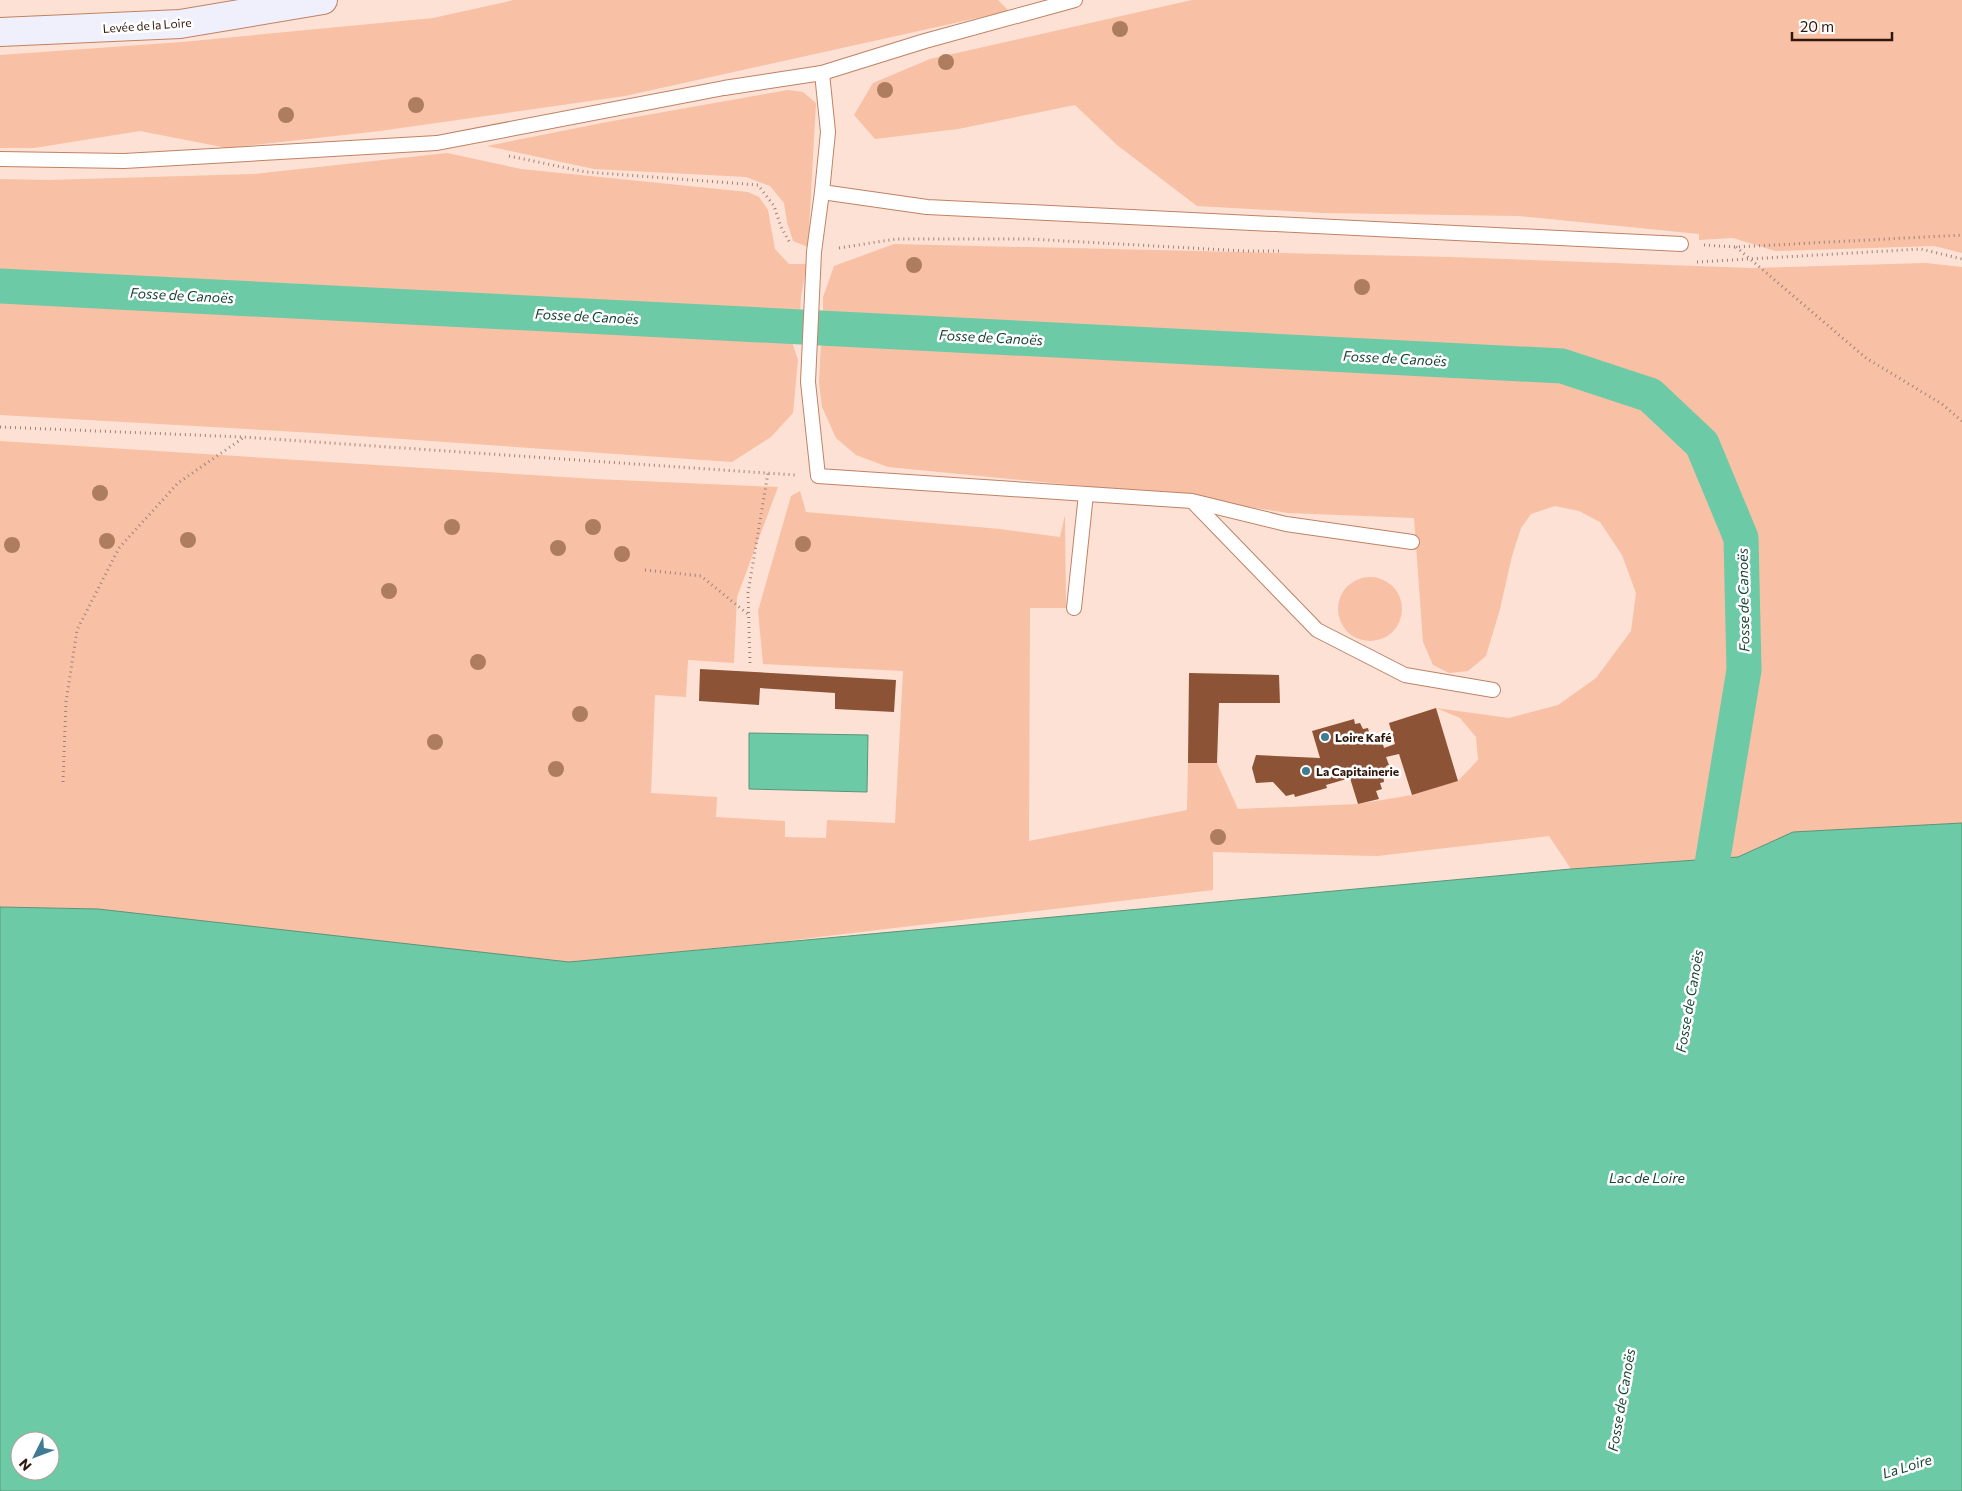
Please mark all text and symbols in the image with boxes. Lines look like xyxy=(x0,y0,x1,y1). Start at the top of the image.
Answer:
scale bar xyxy=(1792,10,1892,42)
street label: Levée de la Loire xyxy=(102,15,192,35)
text: 20 m xyxy=(1800,17,1834,35)
water label: Fosse de Canoës xyxy=(130,284,234,306)
water label: Fosse de Canoës xyxy=(535,305,639,327)
water label: Fosse de Canoës xyxy=(939,326,1043,348)
water label: Fosse de Canoës xyxy=(1343,347,1447,369)
water label: Fosse de Canoës xyxy=(1734,548,1752,652)
place label: Loire Kafé xyxy=(1335,730,1392,744)
marker: Loire Kafé xyxy=(1319,731,1331,743)
place label: La Capitainerie xyxy=(1316,764,1399,778)
marker: La Capitainerie xyxy=(1300,765,1312,777)
water label: Fosse de Canoës xyxy=(1672,948,1706,1054)
water label: Lac de Loire xyxy=(1609,1169,1686,1186)
water label: Fosse de Canoës xyxy=(1604,1347,1638,1453)
north arrow xyxy=(10,1431,60,1481)
water label: La Loire xyxy=(1880,1450,1934,1482)
text: N xyxy=(15,1455,35,1475)

